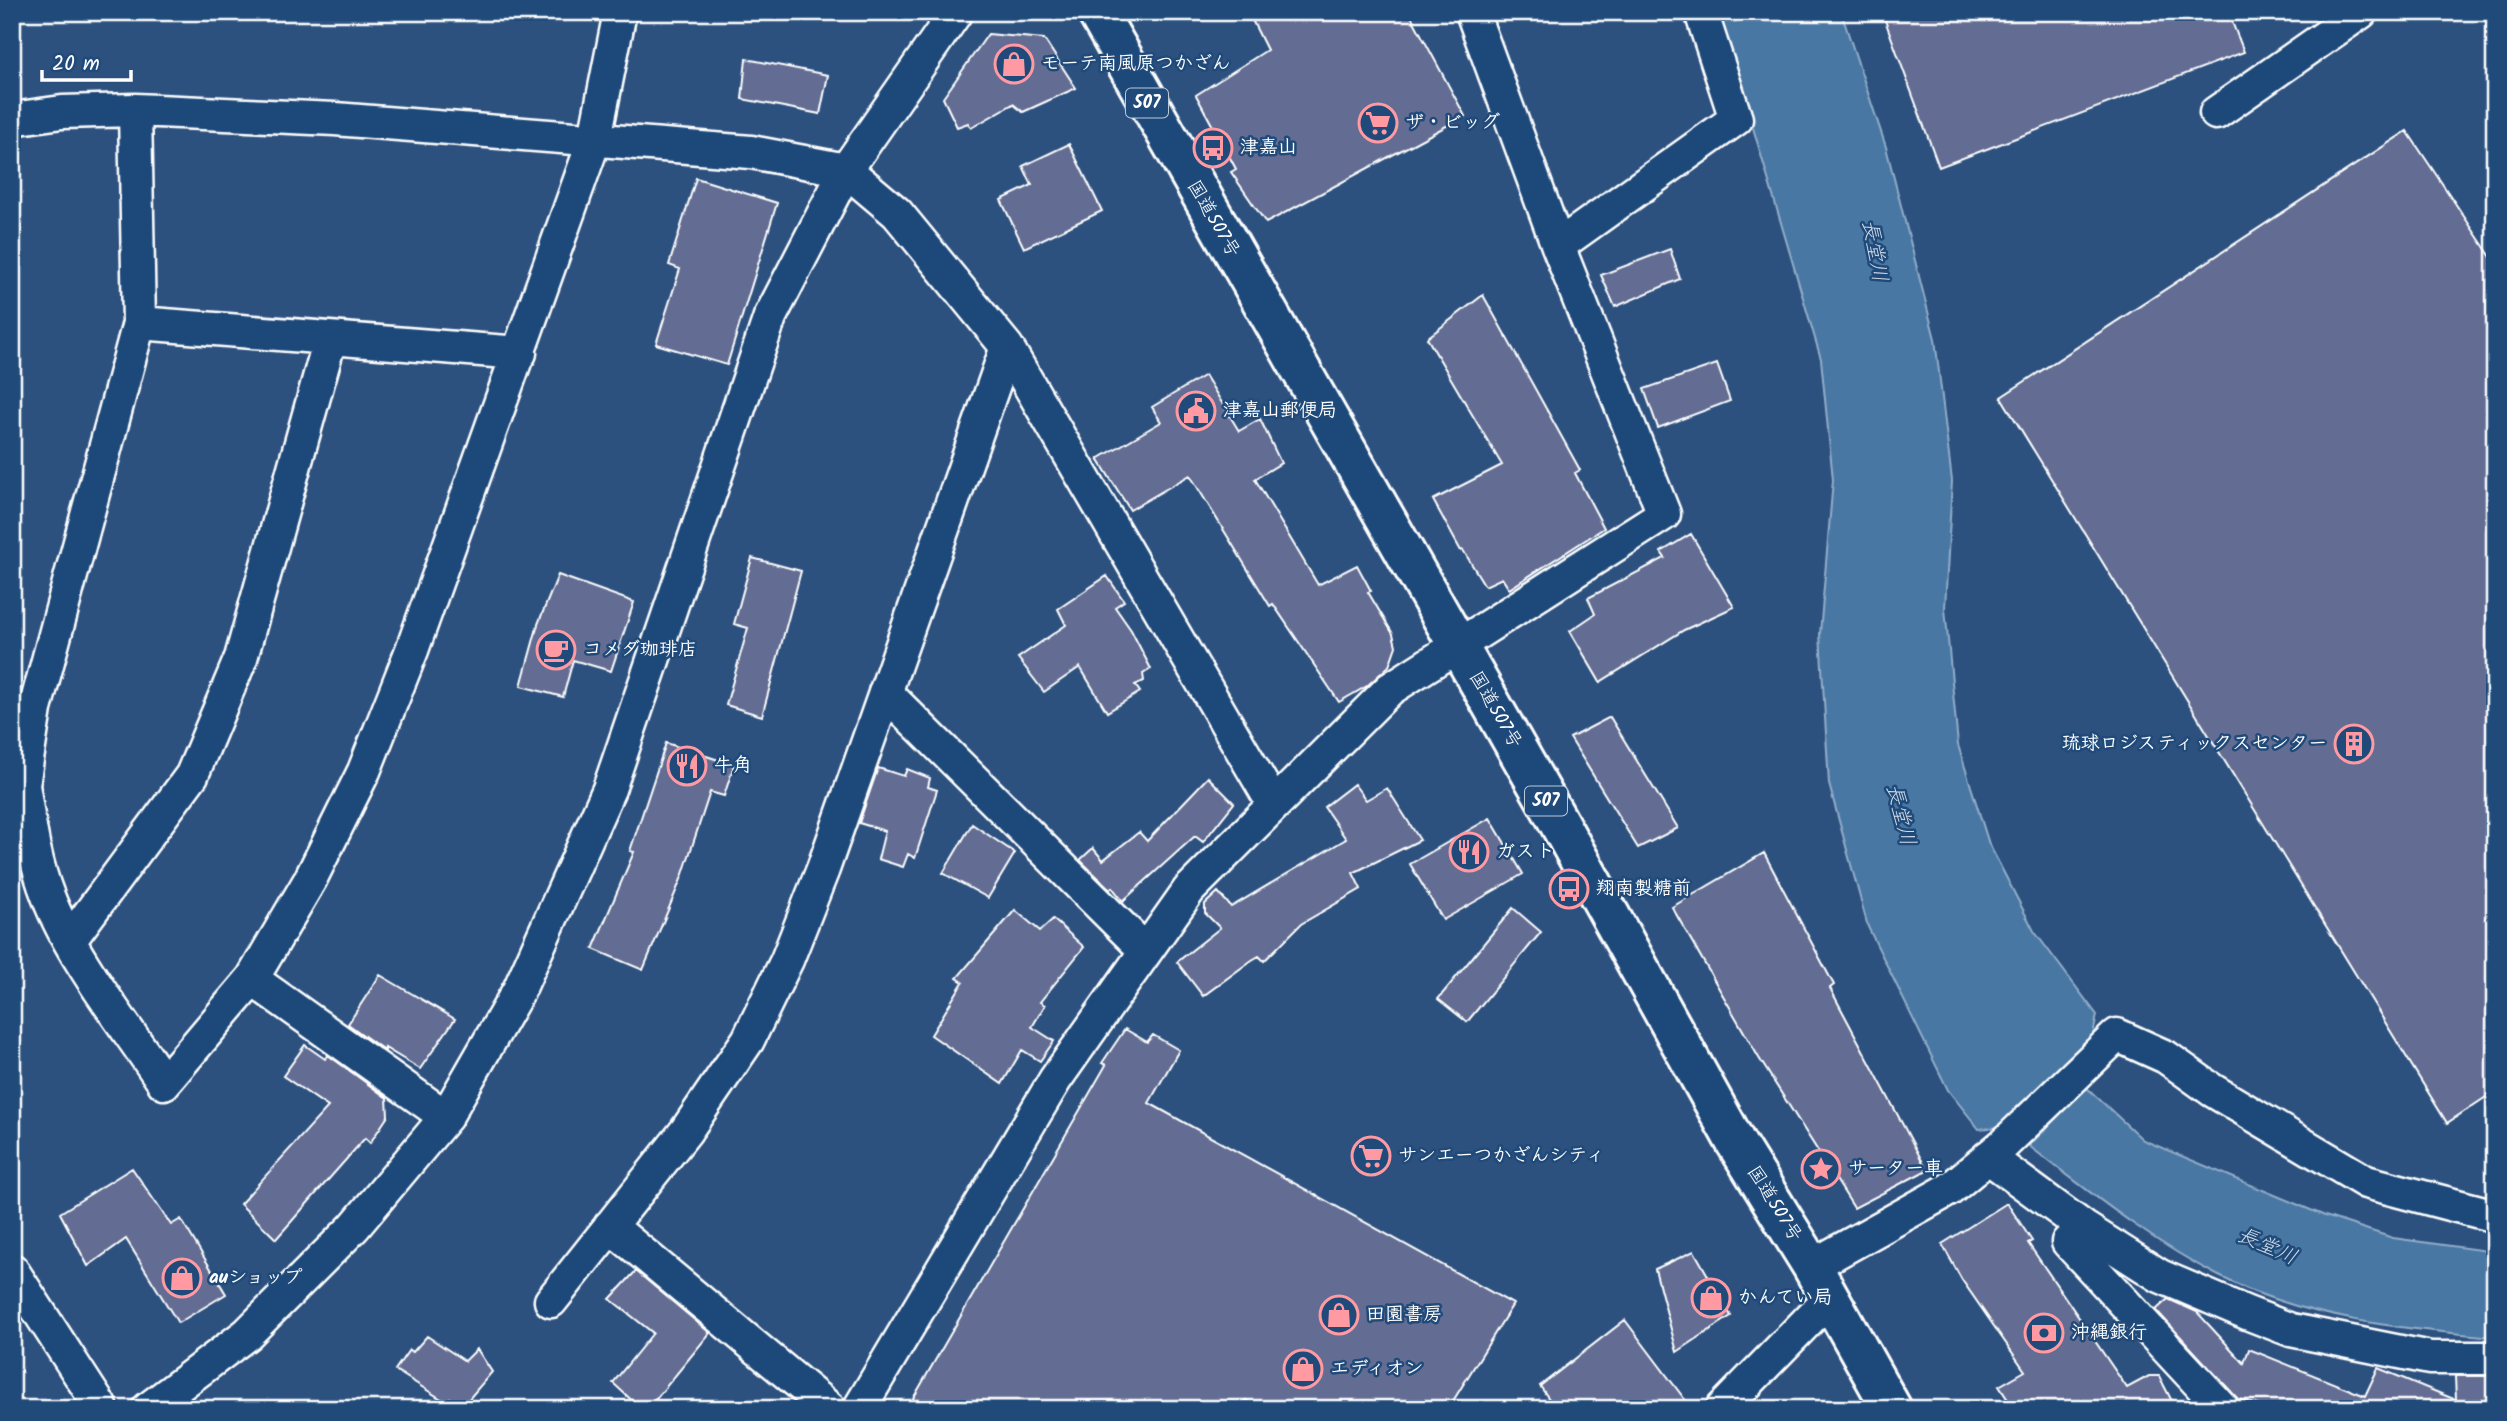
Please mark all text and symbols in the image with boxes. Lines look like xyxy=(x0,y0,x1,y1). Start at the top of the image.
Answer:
scale bar xyxy=(42,38,131,82)
shop icon: モーテ南風原つかざん xyxy=(993,43,1035,85)
text: 20 m xyxy=(52,48,100,81)
place label: モーテ南風原つかざん xyxy=(1041,49,1231,79)
road number: 507 xyxy=(1126,88,1168,118)
supermarket icon: ザ・ビッグ xyxy=(1357,102,1399,144)
place label: ザ・ビッグ xyxy=(1405,108,1500,138)
bus stop icon: 津嘉山 xyxy=(1192,127,1234,169)
place label: 津嘉山 xyxy=(1240,133,1297,163)
street label: 国道507号 xyxy=(1179,174,1247,264)
water label: 長堂川 xyxy=(1852,217,1896,285)
public building icon: 津嘉山郵便局 xyxy=(1175,390,1217,432)
place label: 津嘉山郵便局 xyxy=(1223,396,1337,426)
cafe icon: コメダ珈琲店 xyxy=(535,629,577,671)
place label: コメダ珈琲店 xyxy=(583,635,697,665)
street label: 国道507号 xyxy=(1461,665,1529,755)
building icon: 琉球ロジスティックスセンター xyxy=(2333,723,2375,765)
place label: 琉球ロジスティックスセンター xyxy=(2062,729,2327,759)
restaurant icon: 牛角 xyxy=(666,745,708,787)
place label: 牛角 xyxy=(714,751,752,781)
water label: 長堂川 xyxy=(1876,780,1924,850)
road number: 507 xyxy=(1525,786,1567,816)
restaurant icon: ガスト xyxy=(1448,831,1490,873)
place label: ガスト xyxy=(1496,837,1555,867)
bus stop icon: 翔南製糖前 xyxy=(1548,868,1590,910)
place label: 翔南製糖前 xyxy=(1596,874,1691,904)
supermarket icon: サンエーつかざんシティ xyxy=(1350,1135,1392,1177)
place label: サンエーつかざんシティ xyxy=(1398,1141,1605,1171)
place icon: サーター車 xyxy=(1800,1148,1842,1190)
place label: サーター車 xyxy=(1848,1154,1943,1184)
street label: 国道507号 xyxy=(1739,1160,1809,1248)
water label: 長堂川 xyxy=(2232,1219,2302,1275)
shop icon: auショップ xyxy=(161,1257,203,1299)
place label: auショップ xyxy=(209,1263,302,1293)
shop icon: かんてい局 xyxy=(1690,1277,1732,1319)
place label: かんてい局 xyxy=(1738,1283,1832,1313)
shop icon: 田園書房 xyxy=(1318,1294,1360,1336)
place label: 田園書房 xyxy=(1366,1300,1442,1330)
bank icon: 沖縄銀行 xyxy=(2023,1312,2065,1354)
place label: 沖縄銀行 xyxy=(2071,1318,2147,1348)
shop icon: エディオン xyxy=(1282,1348,1324,1390)
place label: エディオン xyxy=(1330,1354,1423,1384)

